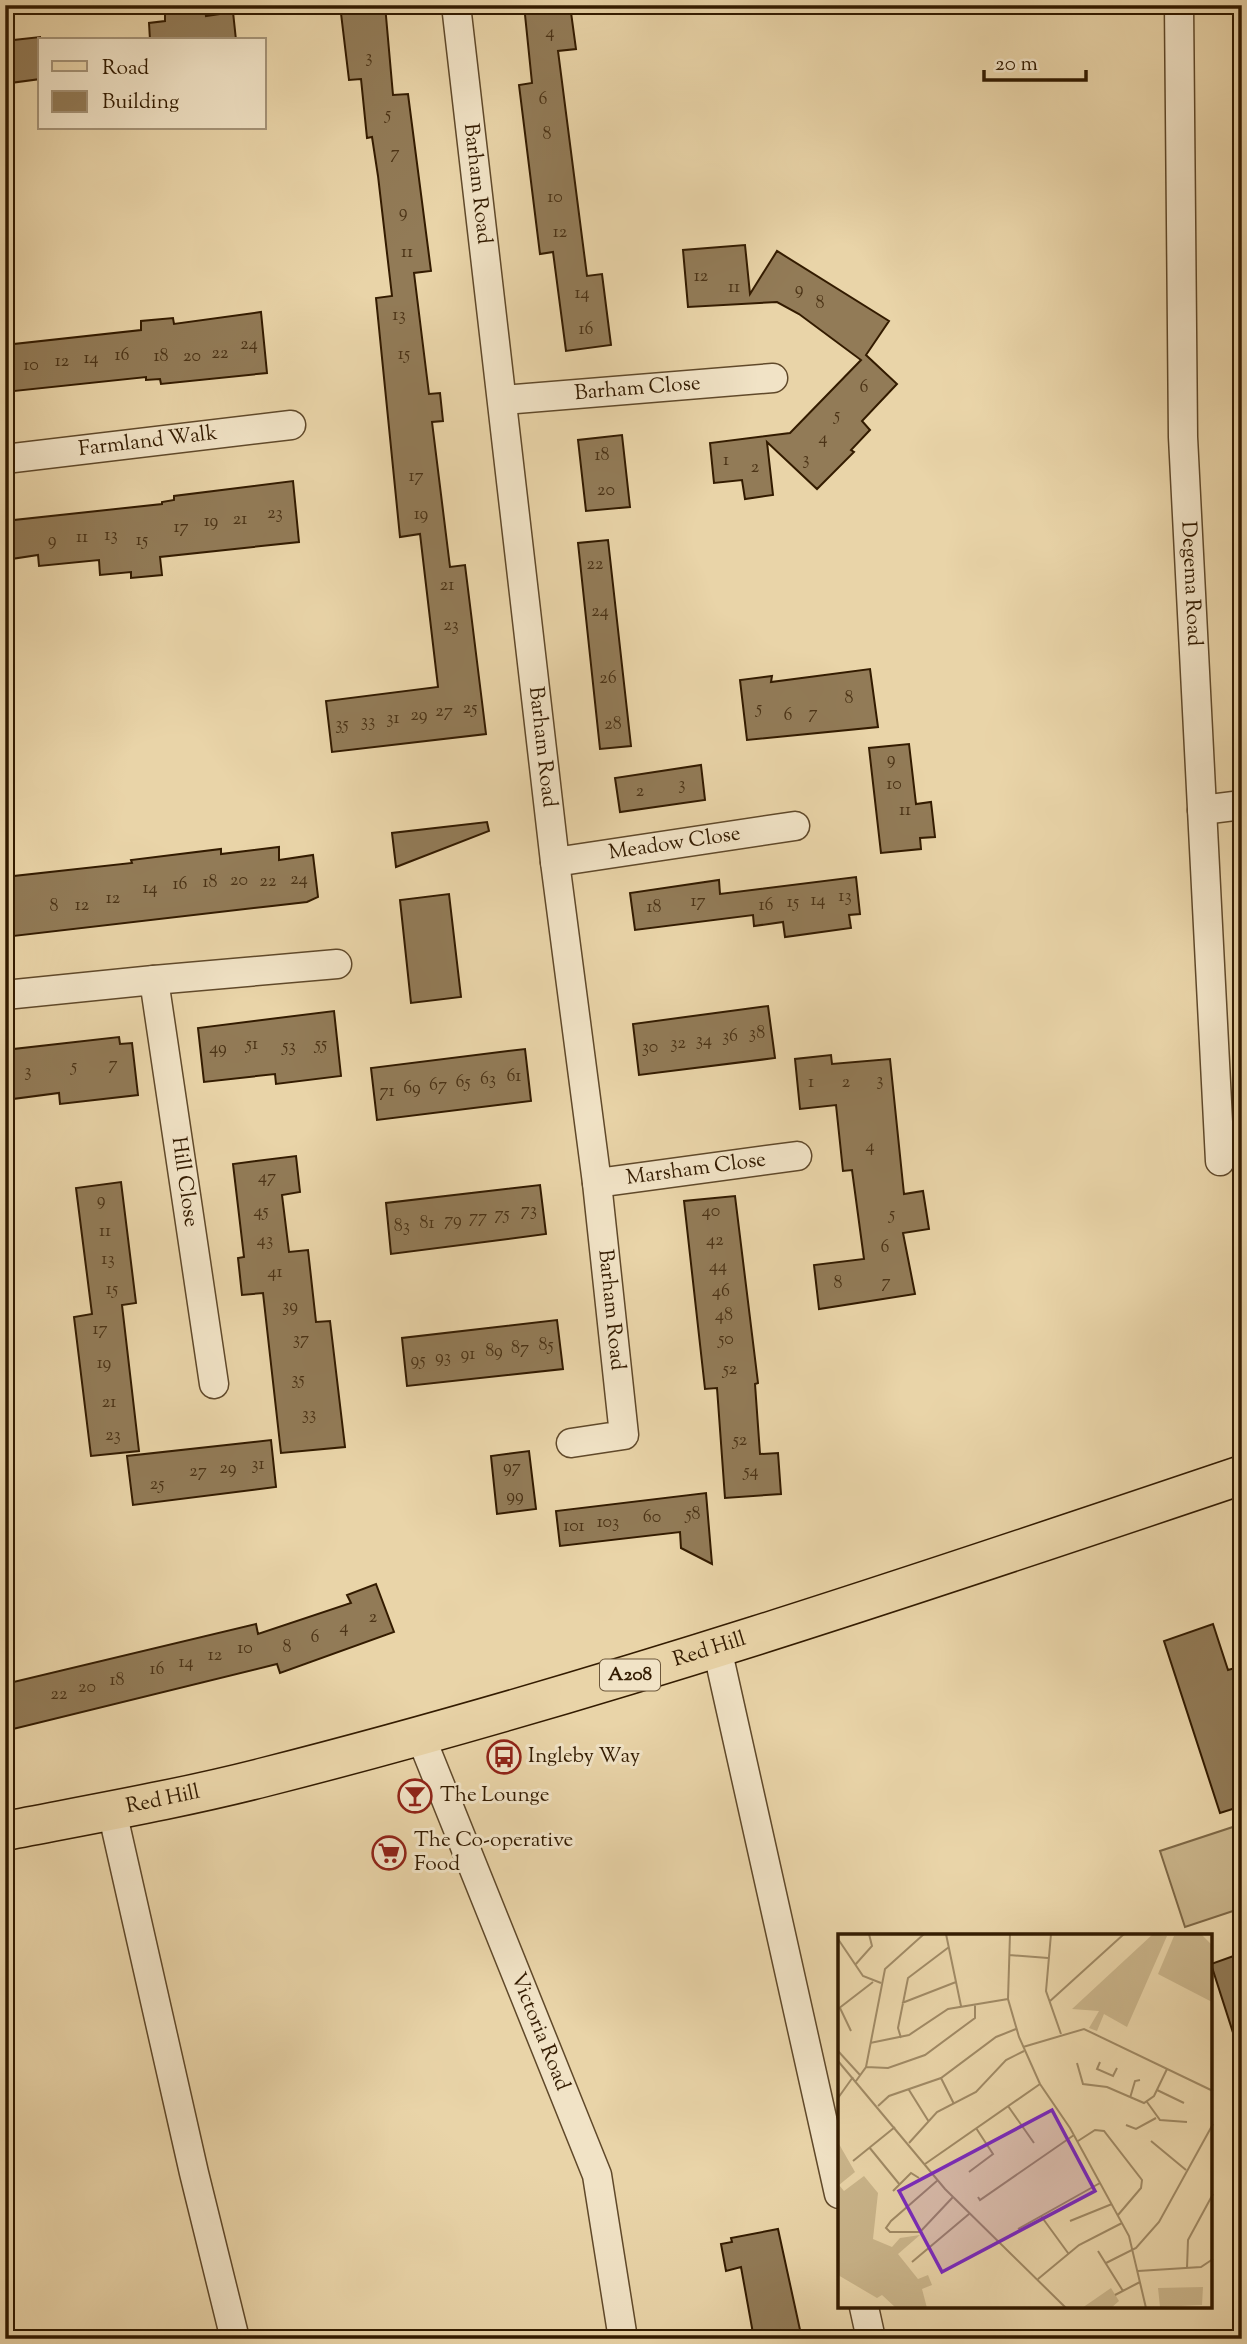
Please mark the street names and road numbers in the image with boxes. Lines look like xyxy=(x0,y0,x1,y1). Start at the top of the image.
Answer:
street label: Barham Road xyxy=(455,122,499,246)
street label: Barham Close xyxy=(573,369,702,409)
street label: Farmland Walk xyxy=(77,419,220,465)
street label: Degema Road xyxy=(1172,521,1209,647)
street label: Barham Road xyxy=(520,685,564,809)
street label: Meadow Close xyxy=(607,819,743,869)
street label: Hill Close xyxy=(162,1135,206,1229)
street label: Marsham Close xyxy=(624,1145,768,1194)
street label: Barham Road xyxy=(589,1248,632,1372)
street label: Red Hill xyxy=(669,1625,750,1676)
road number: A208 xyxy=(600,1660,660,1690)
street label: Red Hill xyxy=(123,1778,203,1822)
street label: Victoria Road xyxy=(502,1968,577,2096)

